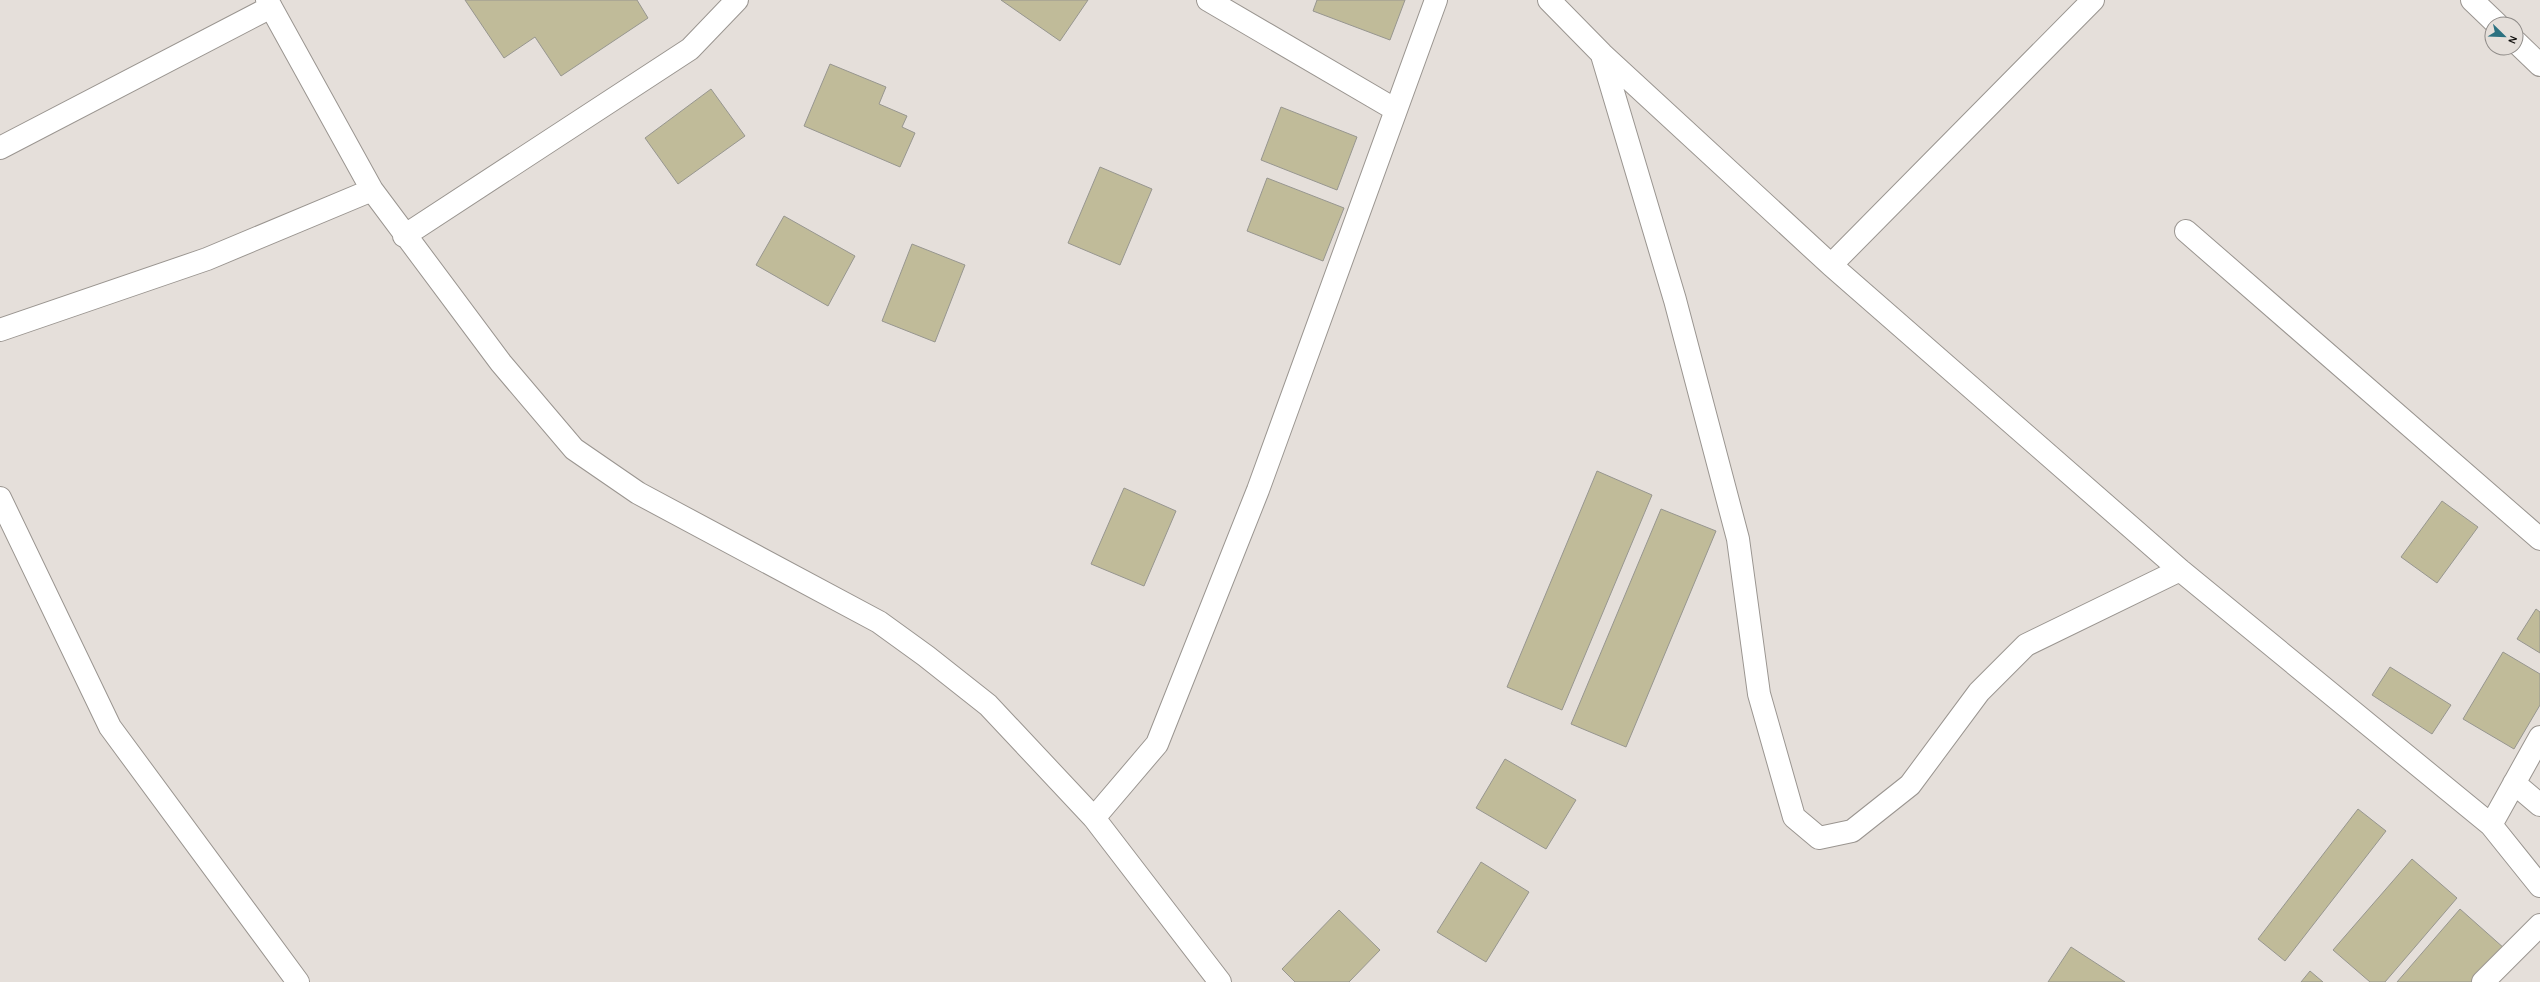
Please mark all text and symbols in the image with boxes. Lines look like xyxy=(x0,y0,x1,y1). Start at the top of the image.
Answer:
north arrow xyxy=(2484,16,2524,56)
text: N xyxy=(2505,34,2520,46)

